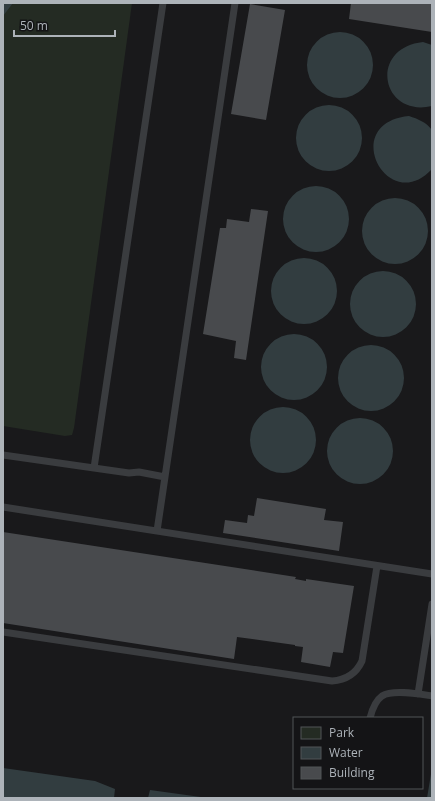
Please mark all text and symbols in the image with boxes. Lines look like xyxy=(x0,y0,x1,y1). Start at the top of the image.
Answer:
scale bar xyxy=(14,12,115,38)
text: 50 m xyxy=(20,17,48,34)
legend xyxy=(293,717,423,789)
text: Park xyxy=(329,724,355,741)
text: Water xyxy=(329,744,363,761)
text: Building xyxy=(329,764,375,781)

